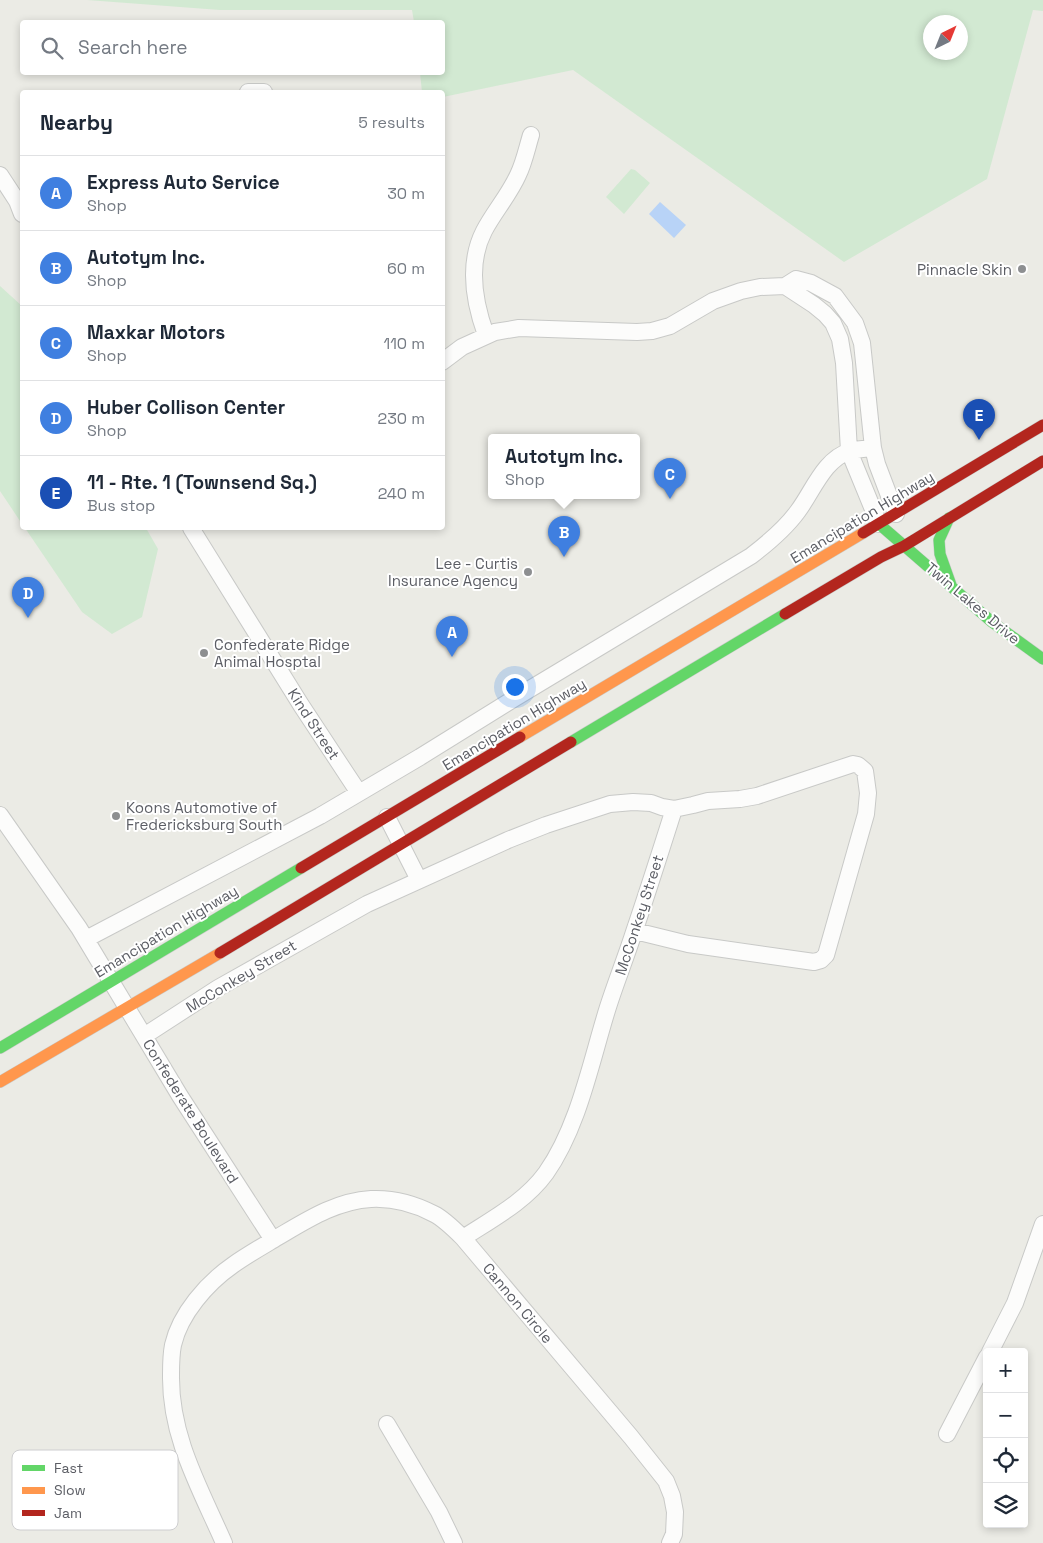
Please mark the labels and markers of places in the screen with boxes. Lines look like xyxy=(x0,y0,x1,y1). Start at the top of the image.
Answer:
place label: Pinnacle Skin xyxy=(917,260,1012,279)
marker: Pinnacle Skin xyxy=(1016,263,1028,275)
pin: E xyxy=(963,399,995,440)
pin: C xyxy=(654,458,686,499)
pin: B xyxy=(548,516,580,557)
place label: Lee - Curtis Insurance Agency xyxy=(388,554,518,590)
marker: Lee - Curtis Insurance Agency xyxy=(522,566,534,578)
pin: D xyxy=(12,577,44,618)
pin: A xyxy=(436,616,468,657)
place label: Confederate Ridge Animal Hosptal xyxy=(214,635,350,671)
marker: Confederate Ridge Animal Hosptal xyxy=(198,647,210,659)
place label: Koons Automotive of Fredericksburg South xyxy=(126,798,282,834)
marker: Koons Automotive of Fredericksburg South xyxy=(110,810,122,822)

